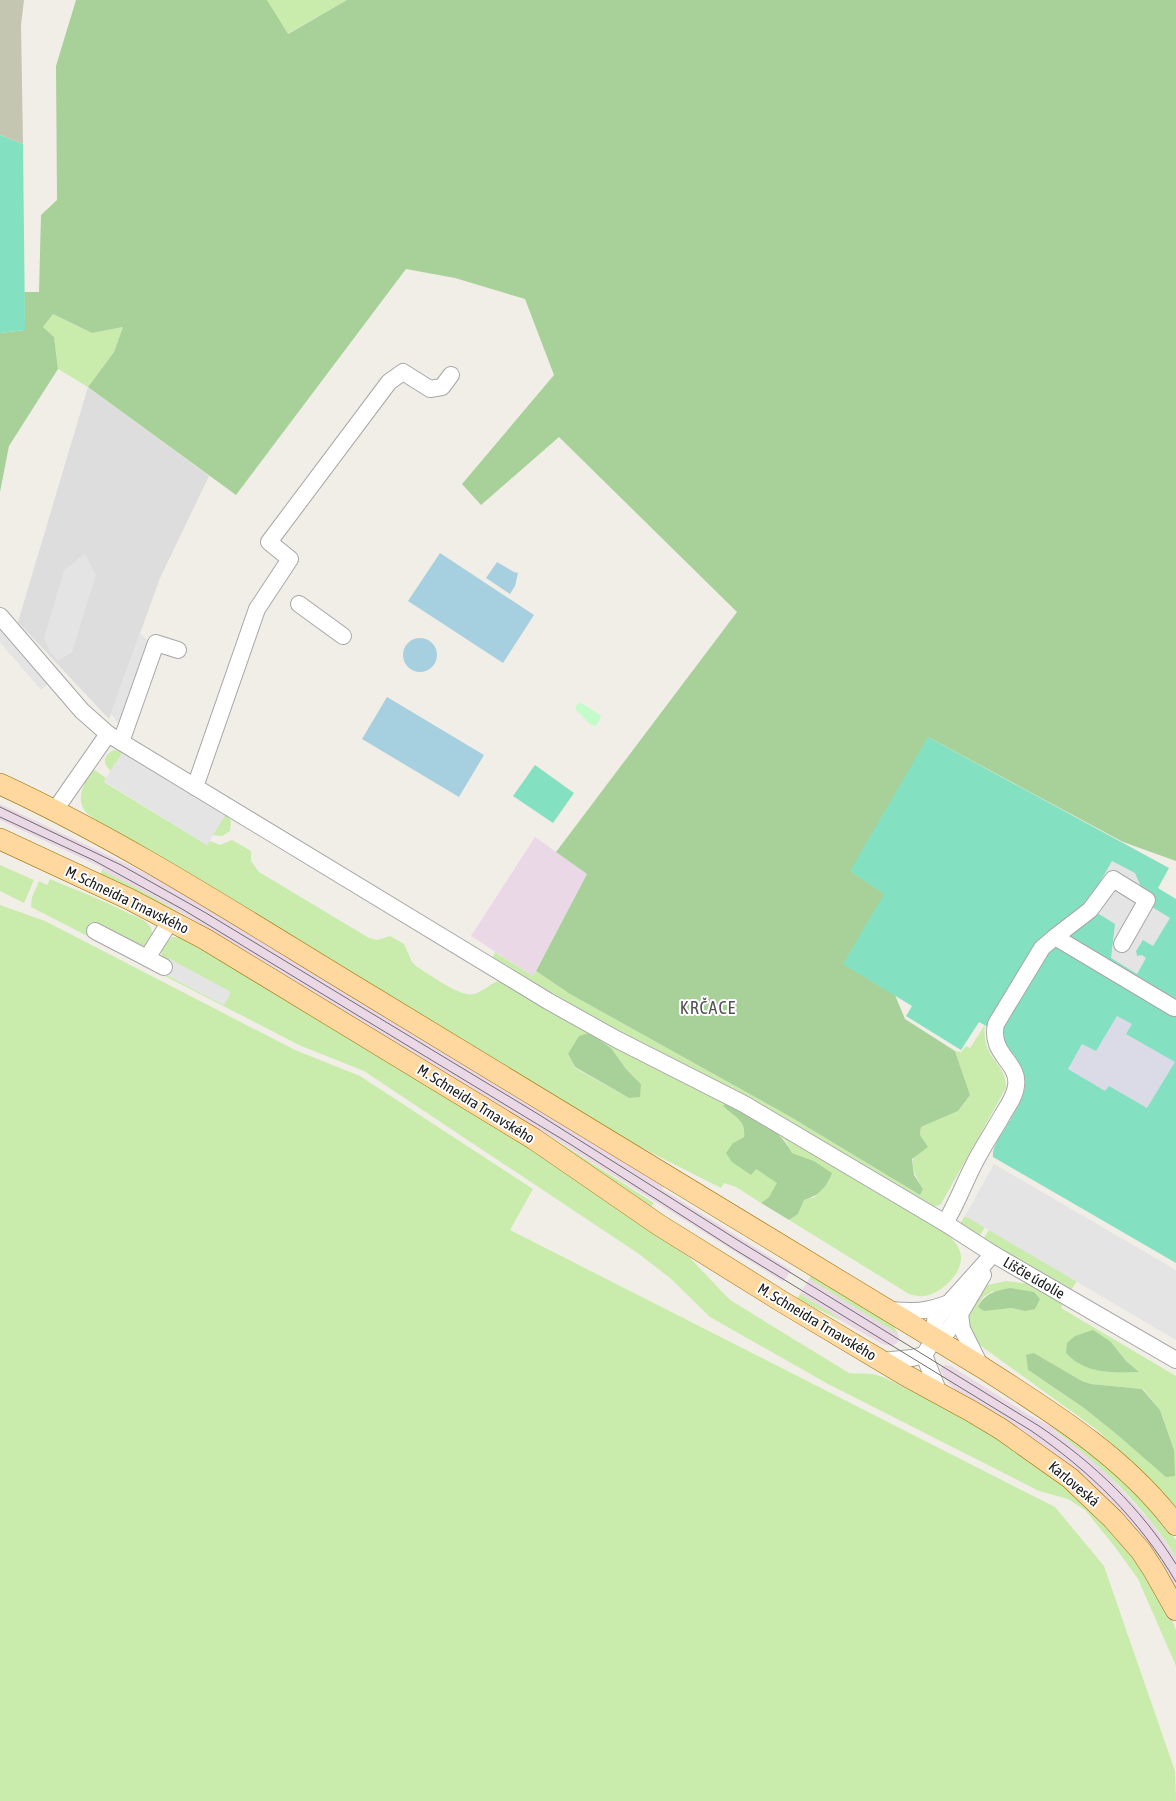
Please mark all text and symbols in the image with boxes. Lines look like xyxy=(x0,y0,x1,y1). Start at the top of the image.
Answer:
street label: M. Schneidra Trnavského xyxy=(63,862,192,937)
district label: KRČACE xyxy=(680,997,736,1018)
street label: M. Schneidra Trnavského xyxy=(415,1061,538,1147)
street label: Líščie údolie xyxy=(1001,1253,1068,1302)
street label: M. Schneidra Trnavského xyxy=(755,1280,879,1364)
street label: Karloveská xyxy=(1046,1458,1103,1510)

